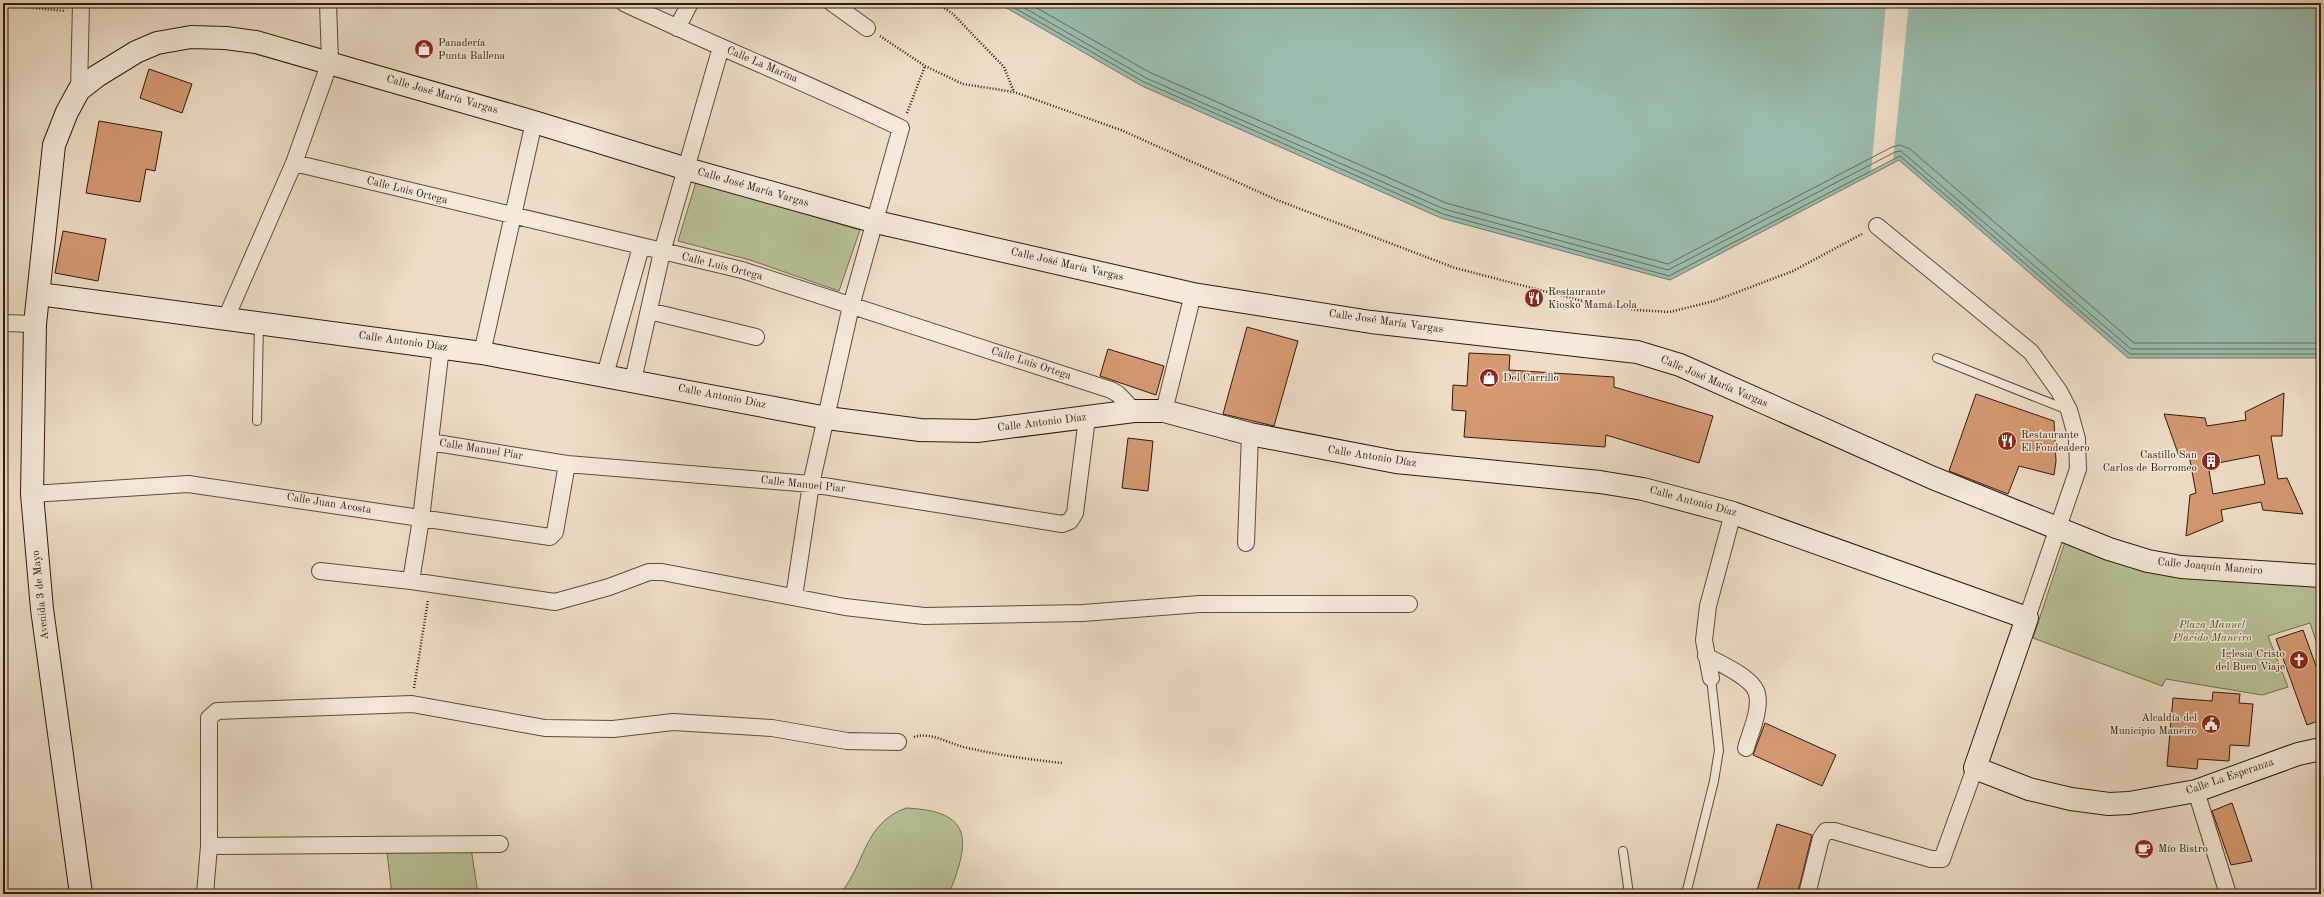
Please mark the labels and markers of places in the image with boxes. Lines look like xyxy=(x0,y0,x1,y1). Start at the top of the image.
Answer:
shop icon: Panadería Punta Ballena xyxy=(413,38,435,60)
place label: Panadería Punta Ballena xyxy=(438,38,506,62)
restaurant icon: Restaurante Kiosko Mamá Lola xyxy=(1523,287,1545,309)
place label: Restaurante Kiosko Mamá Lola xyxy=(1548,287,1637,311)
shop icon: Del Carrillo xyxy=(1478,367,1500,389)
place label: Del Carrillo xyxy=(1503,373,1559,384)
restaurant icon: Restaurante El Fondeadero xyxy=(1996,430,2018,452)
place label: Restaurante El Fondeadero xyxy=(2021,430,2090,454)
place label: Castillo San Carlos de Borromeo xyxy=(2103,450,2197,474)
building icon: Castillo San Carlos de Borromeo xyxy=(2200,450,2222,472)
place label: Iglesia Cristo del Buen Viaje xyxy=(2216,649,2285,673)
church icon: Iglesia Cristo del Buen Viaje xyxy=(2288,649,2310,671)
place label: Alcaldía del Municipio Maneiro xyxy=(2109,713,2197,737)
public building icon: Alcaldía del Municipio Maneiro xyxy=(2200,713,2222,735)
cafe icon: Mío Bistro xyxy=(2133,838,2155,860)
place label: Mío Bistro xyxy=(2158,844,2208,855)

